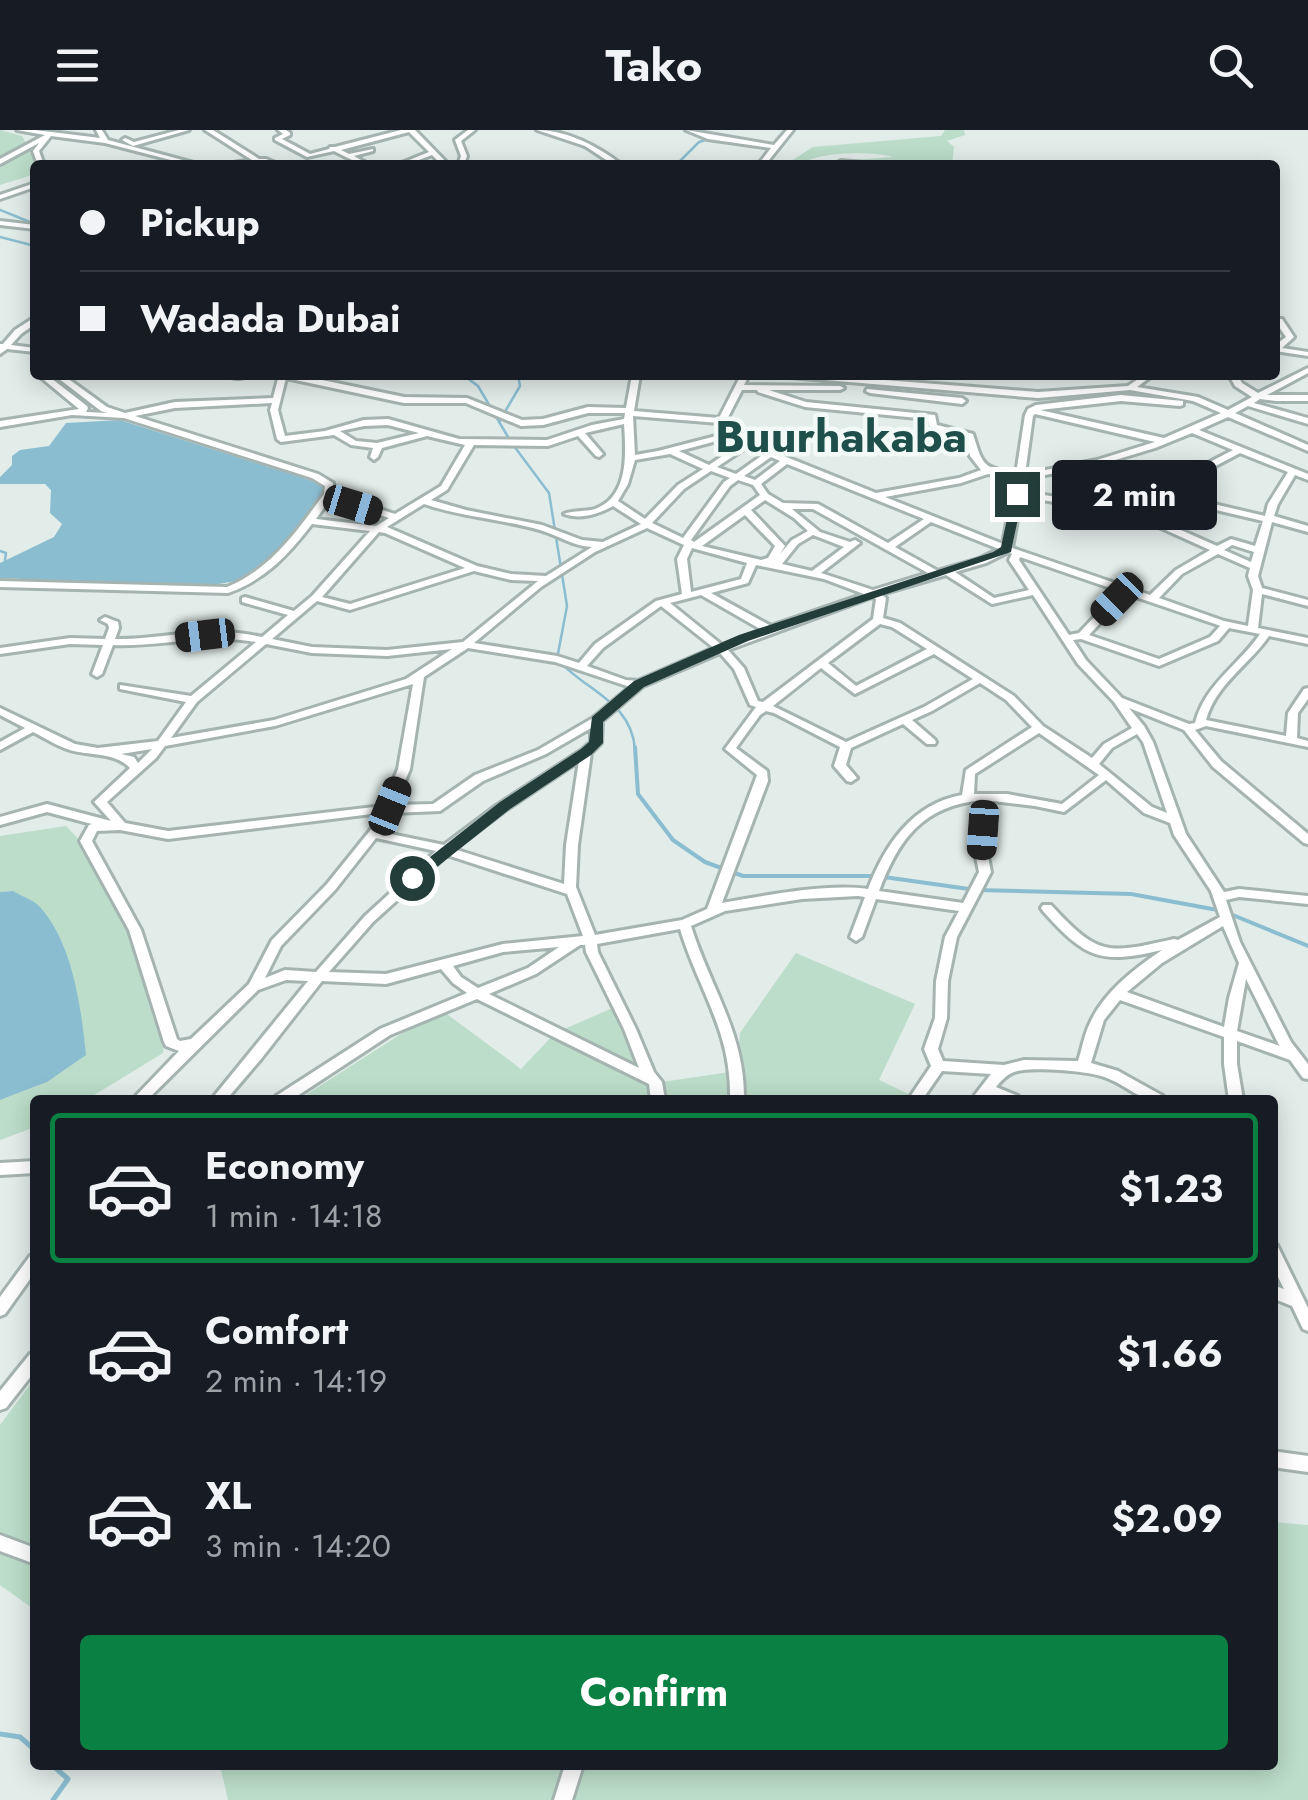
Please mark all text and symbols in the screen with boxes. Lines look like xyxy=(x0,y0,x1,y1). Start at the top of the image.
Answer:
text: Tako xyxy=(606,33,702,98)
icon: menu xyxy=(50,38,105,93)
icon: search xyxy=(1203,38,1258,93)
text: Pickup xyxy=(140,195,260,250)
text: Wadada Dubai xyxy=(140,291,401,346)
district label: Buurhakaba xyxy=(715,404,967,469)
callout: 2 min xyxy=(1052,459,1217,529)
route end xyxy=(995,472,1040,517)
text: 2 min xyxy=(1092,472,1177,518)
car xyxy=(320,482,386,528)
car xyxy=(1085,567,1149,631)
car xyxy=(173,616,237,654)
car xyxy=(365,773,415,839)
car xyxy=(966,799,1000,861)
route start xyxy=(390,856,435,901)
text: Economy xyxy=(205,1138,364,1193)
icon: car xyxy=(85,1143,175,1233)
text: $1.23 xyxy=(1119,1161,1223,1216)
text: 1 min · 14:18 xyxy=(205,1193,382,1239)
text: Comfort xyxy=(205,1303,348,1358)
icon: car xyxy=(85,1308,175,1398)
text: $1.66 xyxy=(1117,1326,1223,1381)
text: 2 min · 14:19 xyxy=(205,1358,387,1404)
text: XL xyxy=(205,1468,251,1523)
icon: car xyxy=(85,1473,175,1563)
text: $2.09 xyxy=(1112,1491,1223,1546)
text: 3 min · 14:20 xyxy=(205,1523,391,1569)
button: Confirm xyxy=(80,1635,1228,1750)

